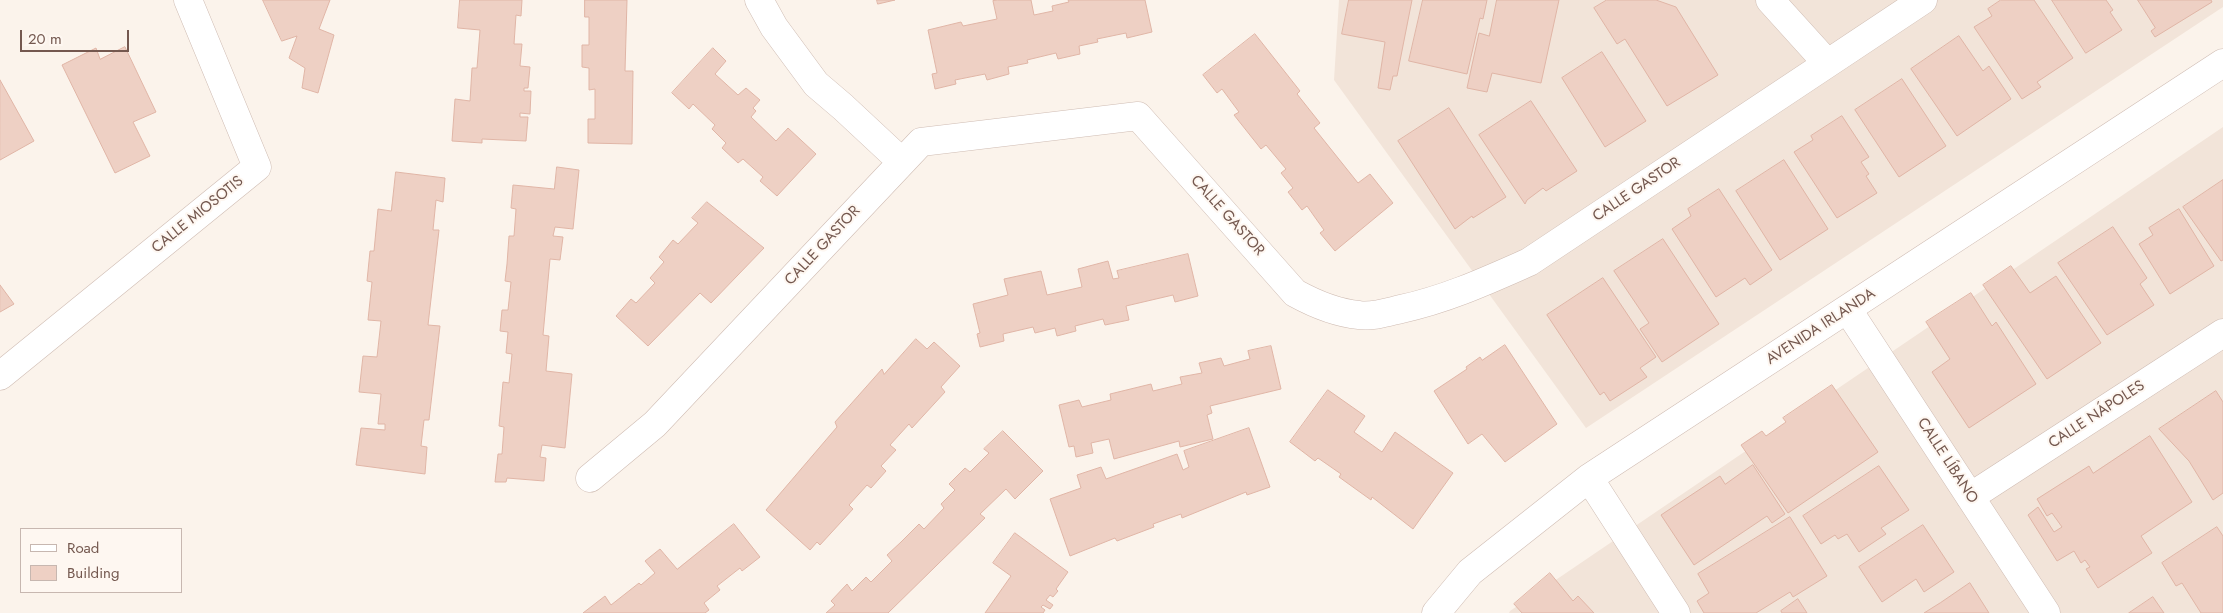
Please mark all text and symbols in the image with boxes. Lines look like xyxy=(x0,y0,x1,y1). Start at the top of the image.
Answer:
scale bar xyxy=(22,20,131,52)
text: 20 m xyxy=(28,28,62,50)
street label: CALLE GASTOR xyxy=(1590,154,1684,226)
street label: CALLE GASTOR xyxy=(1186,172,1268,260)
street label: CALLE MIOSOTIS xyxy=(149,173,247,257)
street label: CALLE GASTOR xyxy=(782,203,864,289)
street label: AVENIDA IRLANDA xyxy=(1763,285,1879,369)
street label: CALLE NÁPOLES xyxy=(2046,377,2148,453)
street label: CALLE LÍBANO xyxy=(1913,415,1981,507)
legend xyxy=(20,528,182,593)
text: Road xyxy=(67,537,99,559)
text: Building xyxy=(67,562,119,584)

